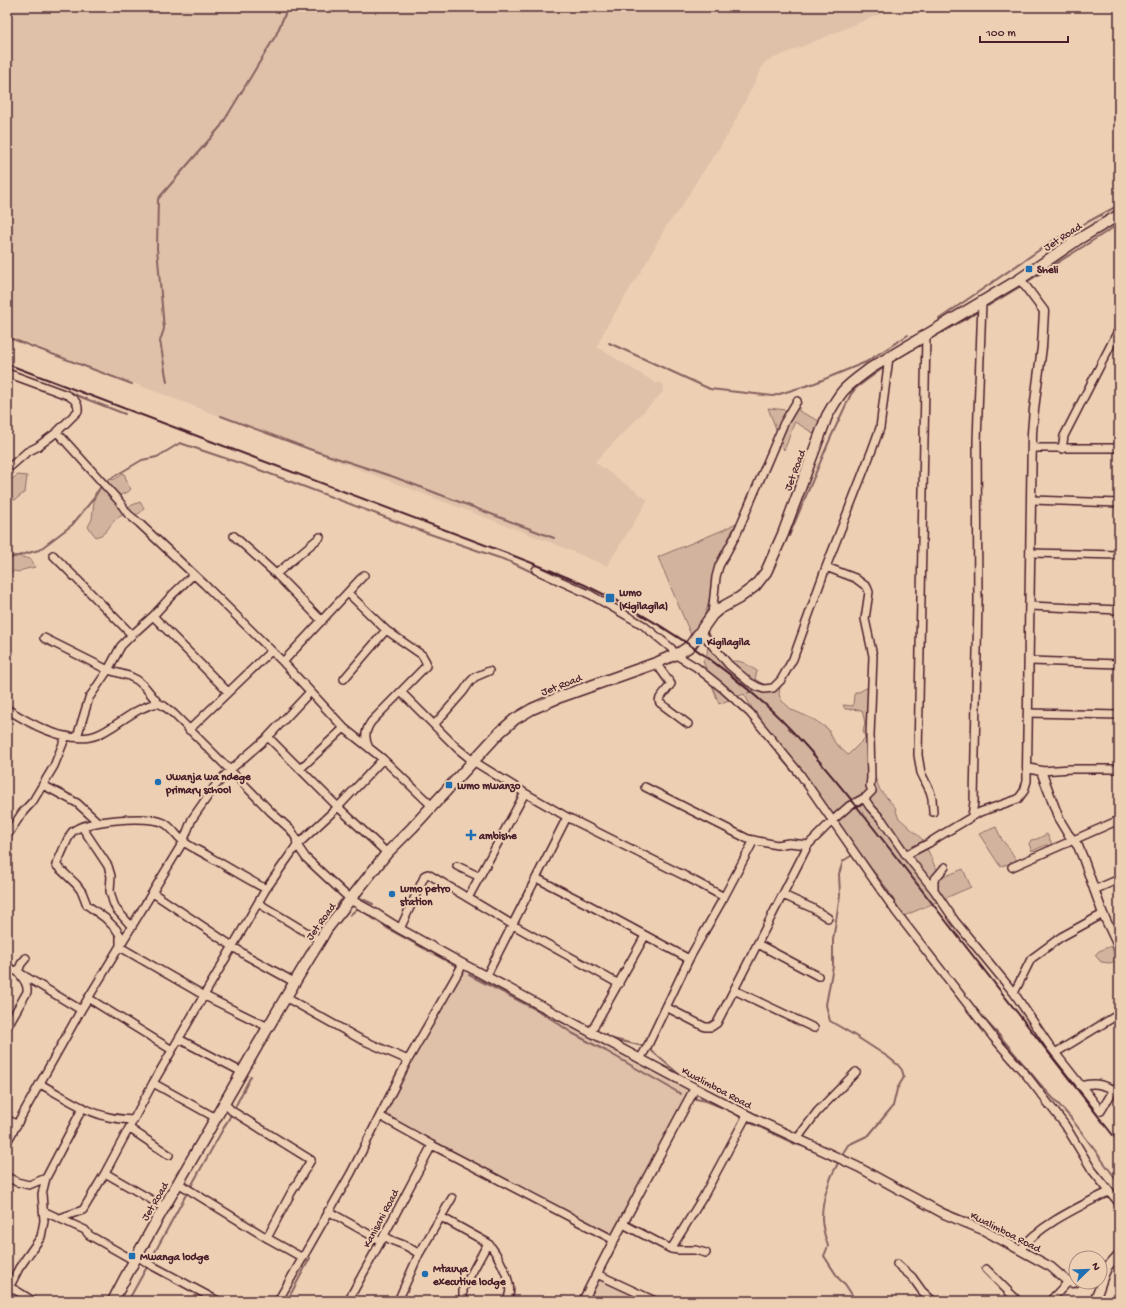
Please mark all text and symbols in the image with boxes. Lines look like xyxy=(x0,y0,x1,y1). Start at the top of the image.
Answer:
scale bar xyxy=(980,18,1068,44)
text: 100 m xyxy=(985,27,1016,41)
street label: Jet Road xyxy=(1042,220,1086,254)
marker: Sheli xyxy=(1024,264,1034,274)
place label: Sheli xyxy=(1037,265,1059,277)
street label: Jet Road xyxy=(783,447,810,493)
place label: Lumo (Kigilagila) xyxy=(619,588,668,614)
marker: Lumo (Kigilagila) xyxy=(604,592,616,604)
marker: Kigilagila xyxy=(694,636,704,646)
place label: Kigilagila xyxy=(706,637,751,650)
street label: Jet Road xyxy=(540,672,585,699)
place label: Uwanja wa ndege primary school xyxy=(165,772,252,797)
marker: Uwanja wa ndege primary school xyxy=(153,777,163,787)
marker: Lumo mwanzo xyxy=(444,780,454,790)
place label: Lumo mwanzo xyxy=(457,781,521,793)
marker: ambishe xyxy=(466,830,476,840)
place label: ambishe xyxy=(478,831,518,843)
place label: Lumo petro station xyxy=(400,883,451,909)
marker: Lumo petro station xyxy=(387,889,397,899)
street label: Jet Road xyxy=(304,900,340,943)
street label: Kwalimboa Road xyxy=(679,1065,754,1113)
street label: Jet Road xyxy=(140,1179,173,1223)
street label: Kanisani Road xyxy=(361,1186,403,1250)
street label: Kwalimboa Road xyxy=(968,1210,1044,1256)
north arrow xyxy=(1068,1250,1108,1290)
marker: Mwanga lodge xyxy=(127,1251,137,1261)
place label: Mwanga lodge xyxy=(140,1252,210,1265)
text: N xyxy=(1088,1261,1102,1273)
place label: Mtauya executive lodge xyxy=(432,1263,507,1290)
marker: Mtauya executive lodge xyxy=(420,1269,430,1279)

